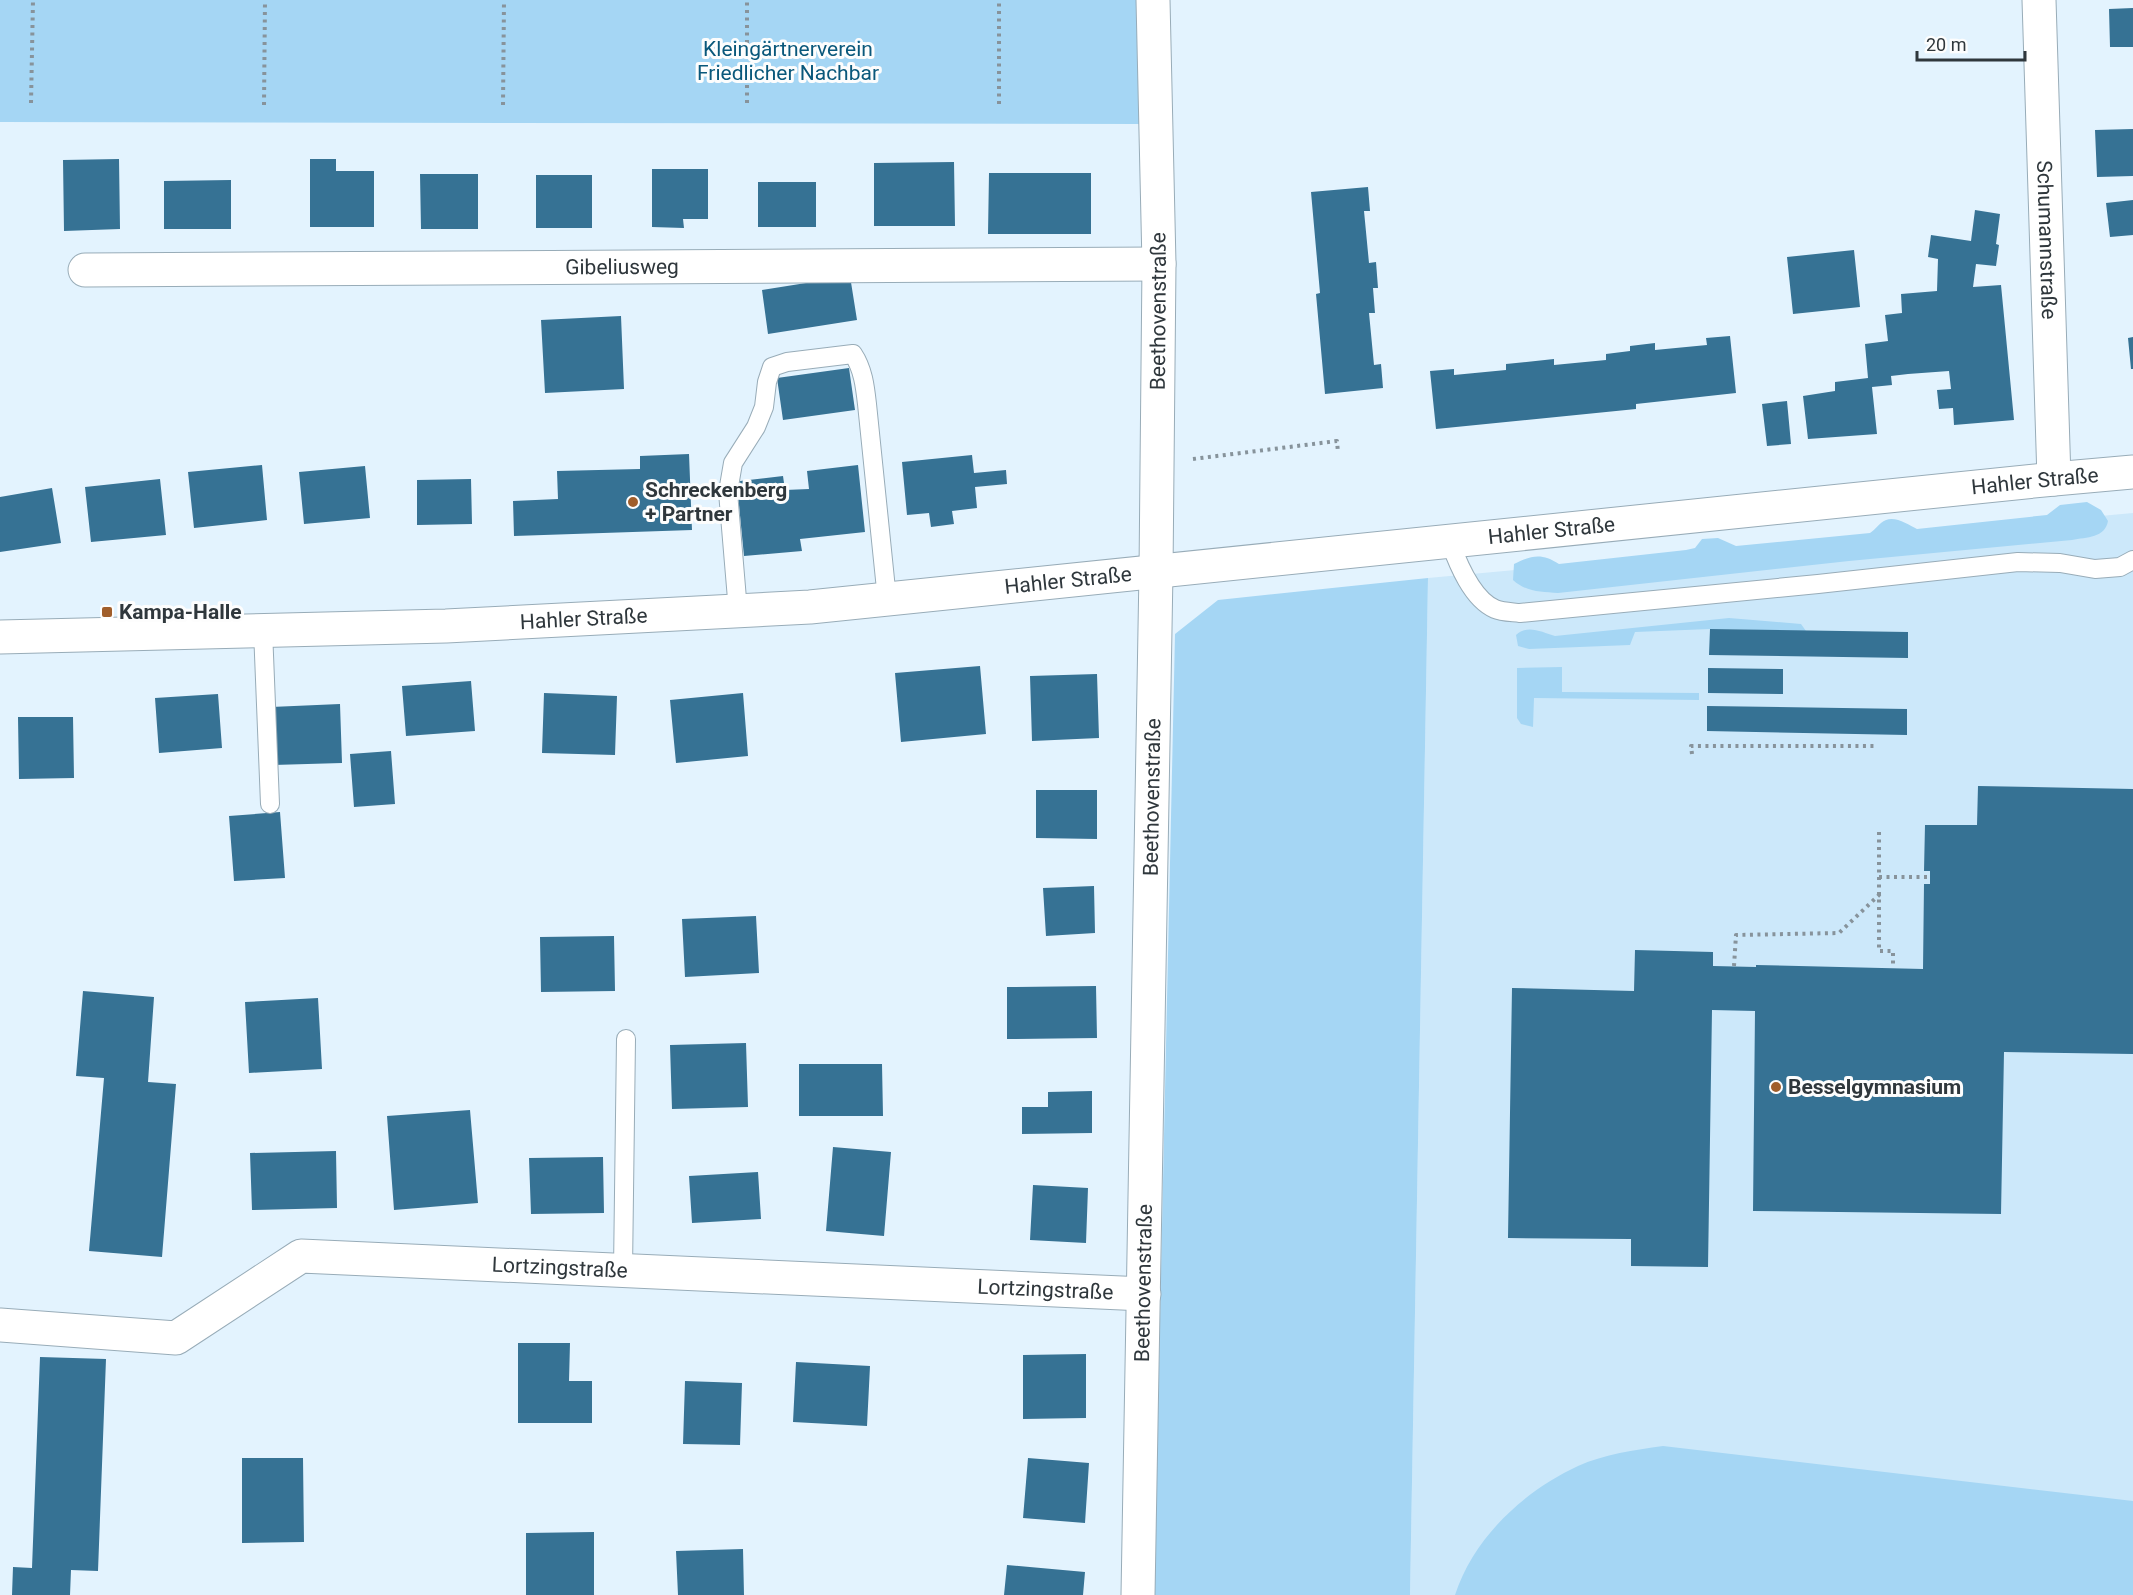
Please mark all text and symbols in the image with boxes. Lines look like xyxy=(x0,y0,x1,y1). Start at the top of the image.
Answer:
scale bar xyxy=(1917,24,2025,62)
text: 20 m xyxy=(1926,34,1966,55)
park label: Kleingärtnerverein Friedlicher Nachbar xyxy=(697,37,879,85)
street label: Schumannstraße xyxy=(2032,160,2061,320)
street label: Beethovenstraße xyxy=(1146,232,1171,390)
street label: Gibeliusweg xyxy=(565,255,679,279)
street label: Hahler Straße xyxy=(1970,463,2100,499)
place label: Schreckenberg + Partner xyxy=(645,478,787,526)
marker: Schreckenberg + Partner xyxy=(626,495,640,509)
street label: Hahler Straße xyxy=(1487,512,1616,549)
street label: Hahler Straße xyxy=(1003,562,1133,599)
place label: Kampa-Halle xyxy=(119,600,242,624)
street label: Hahler Straße xyxy=(519,604,648,634)
marker: Kampa-Halle xyxy=(100,605,114,619)
street label: Beethovenstraße xyxy=(1139,718,1165,876)
place label: Besselgymnasium xyxy=(1788,1075,1961,1099)
marker: Besselgymnasium xyxy=(1769,1080,1783,1094)
street label: Beethovenstraße xyxy=(1130,1204,1157,1362)
street label: Lortzingstraße xyxy=(491,1253,628,1283)
street label: Lortzingstraße xyxy=(977,1274,1114,1305)

